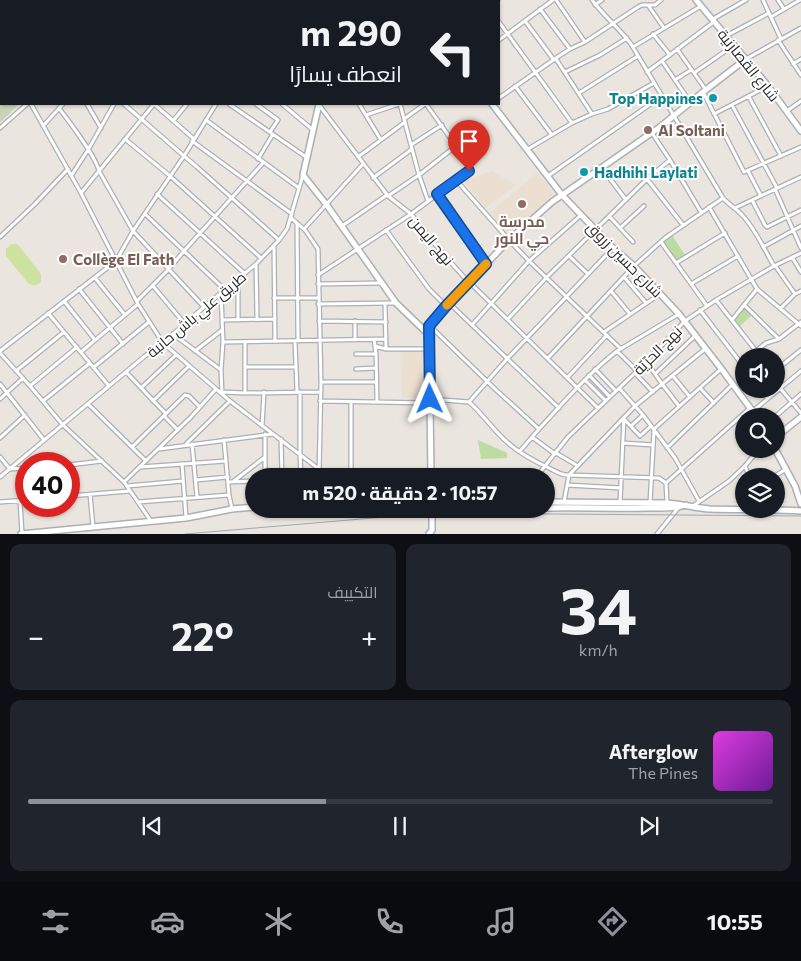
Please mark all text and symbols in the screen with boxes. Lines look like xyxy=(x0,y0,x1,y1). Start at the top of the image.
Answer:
text: 290 m xyxy=(300,10,402,53)
icon: left xyxy=(420,20,485,85)
street label: شارع القصارنية xyxy=(712,25,784,107)
text: انعطف يسارًا xyxy=(289,60,402,87)
place label: Top Happines xyxy=(609,89,703,107)
marker: Top Happines xyxy=(707,92,719,104)
pin xyxy=(448,120,490,171)
place label: Al Soltani xyxy=(658,121,725,139)
marker: Al Soltani xyxy=(642,124,654,136)
icon: arrive xyxy=(455,127,483,155)
place label: Hadhihi Laylati xyxy=(594,163,698,181)
marker: Hadhihi Laylati xyxy=(578,166,590,178)
marker: مدرسة حي النور xyxy=(516,198,528,210)
street label: نهج اليمن xyxy=(404,211,458,270)
place label: مدرسة حي النور xyxy=(494,212,549,251)
street label: شارع حسين زروق xyxy=(581,217,667,303)
place label: Collège El Fath xyxy=(73,250,174,268)
marker: Collège El Fath xyxy=(57,253,69,265)
street label: طريق علي باش حانبة xyxy=(143,267,252,364)
street label: نهج الحرّيّة xyxy=(629,322,687,380)
map controls xyxy=(735,348,785,518)
button: sound xyxy=(735,348,785,398)
position arrow xyxy=(403,372,455,424)
button: search xyxy=(735,408,785,458)
speed limit sign: 40 xyxy=(15,452,80,517)
button: layers xyxy=(735,468,785,518)
text: 10:57 · 2 دقيقة · 520 m xyxy=(302,481,498,504)
text: 34 xyxy=(559,568,637,647)
text: التكييف xyxy=(327,582,378,601)
text: 22° xyxy=(171,612,234,659)
text: − xyxy=(28,619,44,653)
text: + xyxy=(361,619,377,653)
text: km/h xyxy=(579,640,618,659)
text: Afterglow xyxy=(609,740,698,763)
text: The Pines xyxy=(628,763,698,782)
icon: previous xyxy=(138,812,166,840)
icon: pause xyxy=(386,812,414,840)
icon: next xyxy=(635,812,663,840)
icon: filters xyxy=(38,904,73,939)
icon: car xyxy=(150,904,185,939)
icon: climate xyxy=(261,904,296,939)
icon: phone xyxy=(372,904,407,939)
icon: music xyxy=(484,904,519,939)
icon: directions xyxy=(595,904,630,939)
text: 10:55 xyxy=(707,908,763,935)

